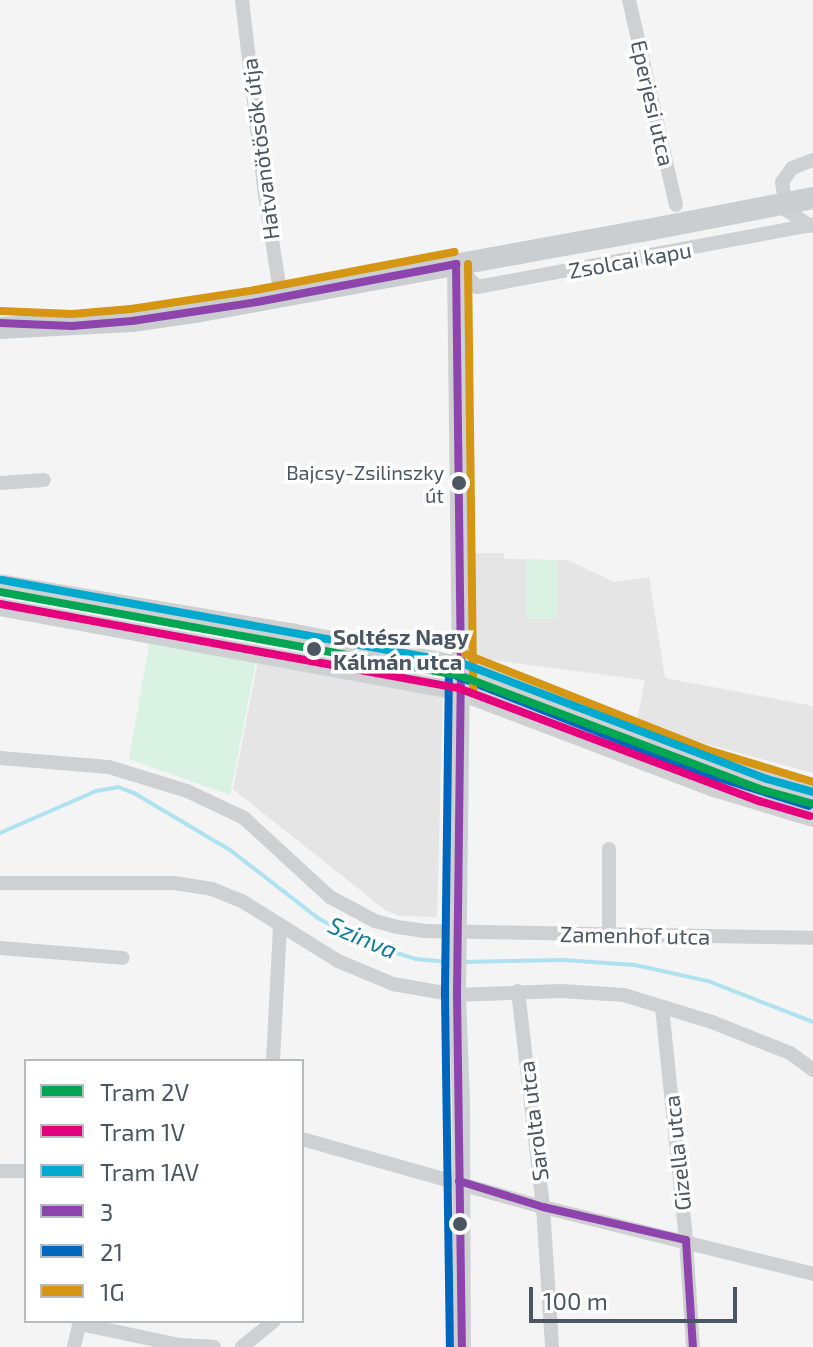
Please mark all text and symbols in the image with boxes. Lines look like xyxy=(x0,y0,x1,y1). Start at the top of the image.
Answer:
street label: Eperjesi utca xyxy=(626,38,680,168)
street label: Hatvanötösök útja xyxy=(236,56,284,242)
street label: Zsolcai kapu xyxy=(566,236,694,284)
place label: Bajcsy-Zsilinszky út xyxy=(286,460,444,507)
marker: Bajcsy-Zsilinszky út xyxy=(451,475,467,491)
place label: Soltész Nagy Kálmán utca xyxy=(333,623,469,674)
marker: Soltész Nagy Kálmán utca xyxy=(302,637,326,661)
water label: Szinva xyxy=(324,910,402,964)
street label: Zamenhof utca xyxy=(559,920,711,950)
legend xyxy=(24,1059,304,1323)
street label: Sarolta utca xyxy=(513,1059,553,1183)
text: Tram 2V xyxy=(100,1077,189,1106)
street label: Gizella utca xyxy=(658,1094,696,1212)
text: Tram 1V xyxy=(100,1117,185,1146)
text: Tram 1AV xyxy=(100,1157,199,1186)
text: 3 xyxy=(100,1197,113,1226)
unlabelled marker xyxy=(452,1216,468,1232)
text: 21 xyxy=(100,1237,123,1266)
scale bar xyxy=(533,1271,741,1321)
text: 1G xyxy=(100,1277,125,1306)
text: 100 m xyxy=(543,1286,608,1315)

